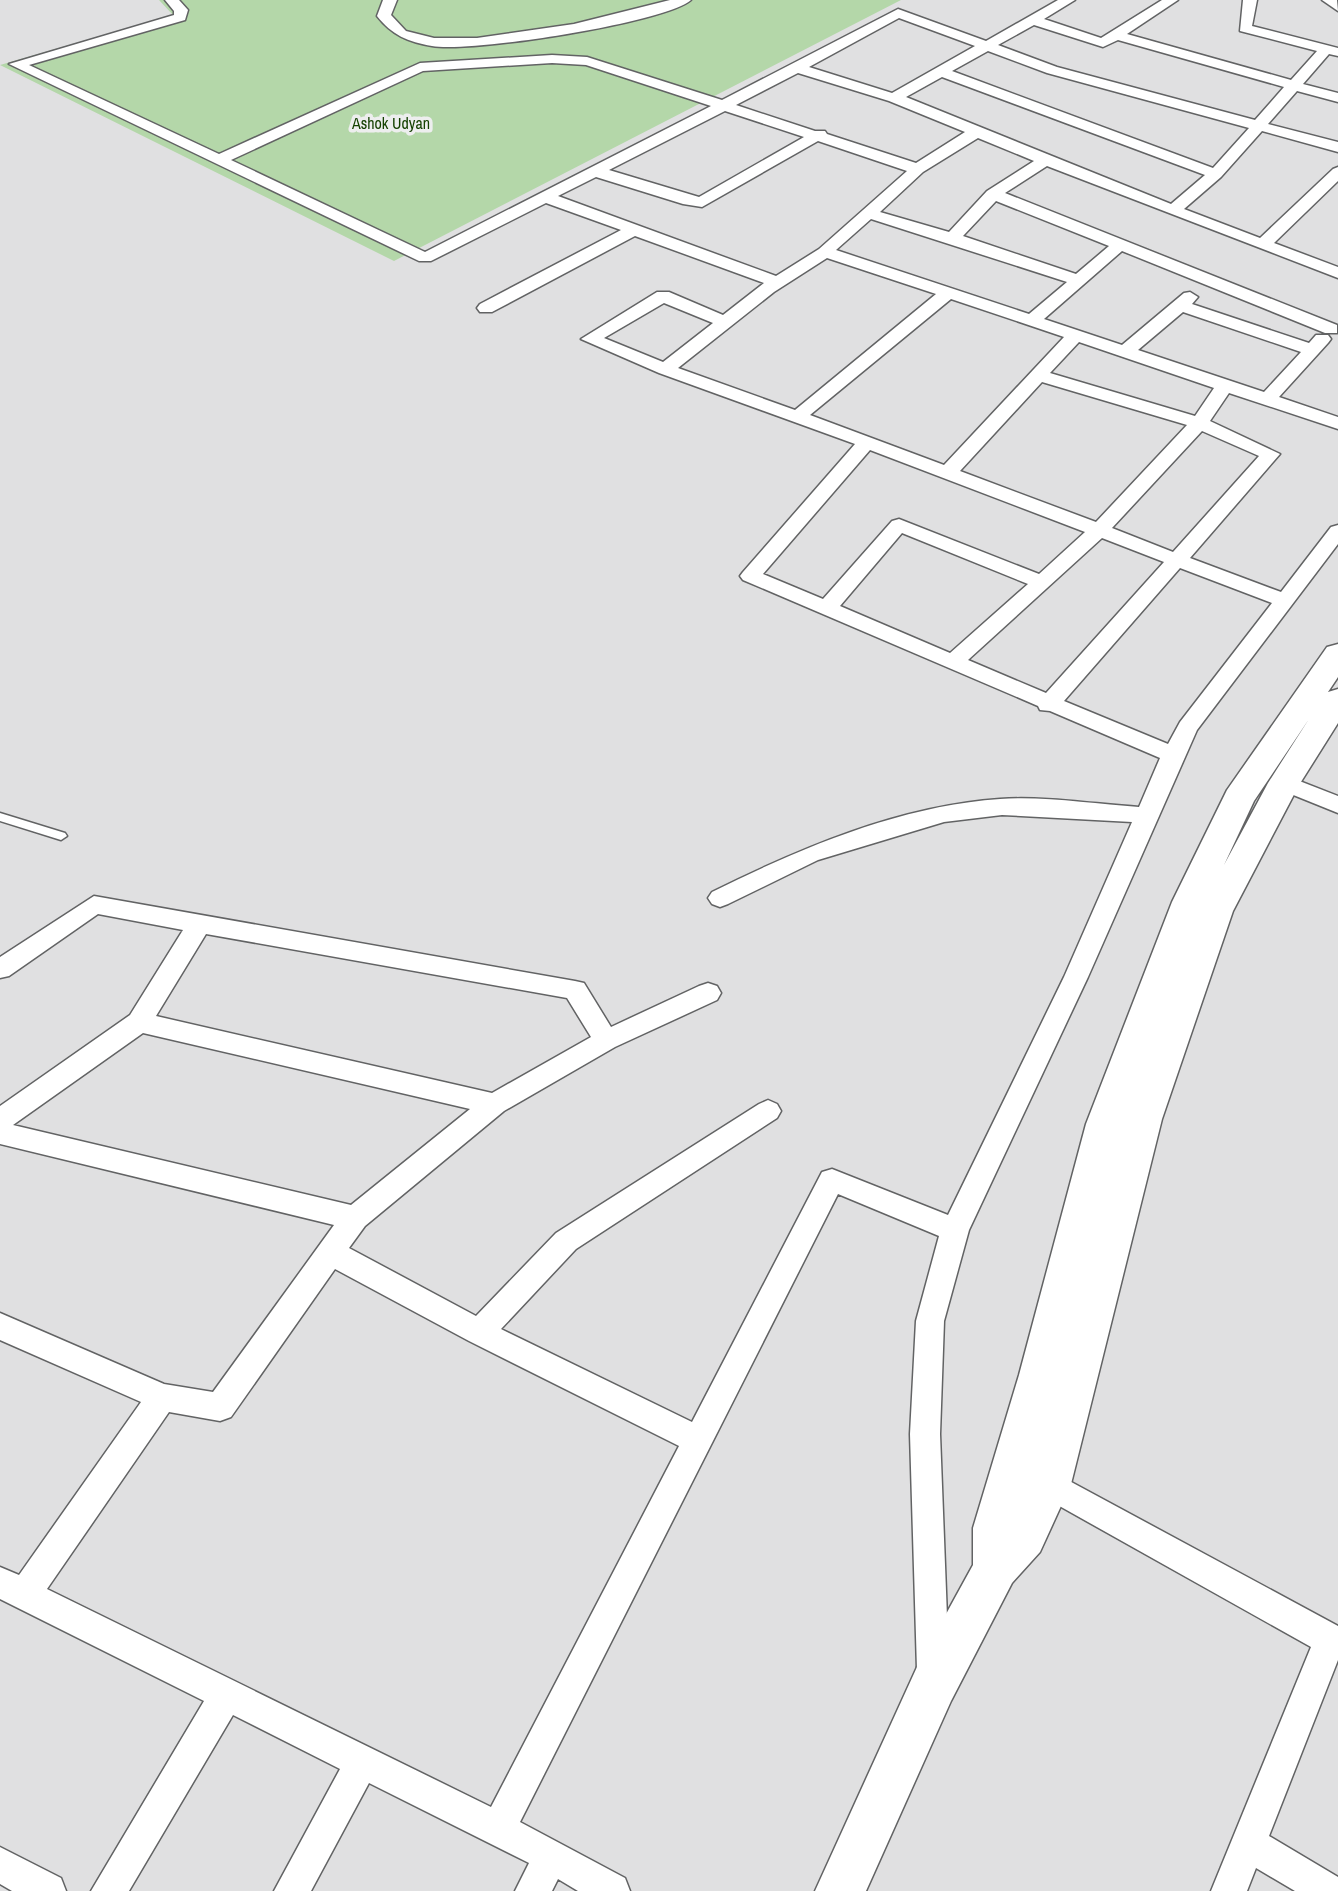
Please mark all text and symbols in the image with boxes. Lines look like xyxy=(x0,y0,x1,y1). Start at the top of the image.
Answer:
park label: Ashok Udyan xyxy=(351,112,430,134)

